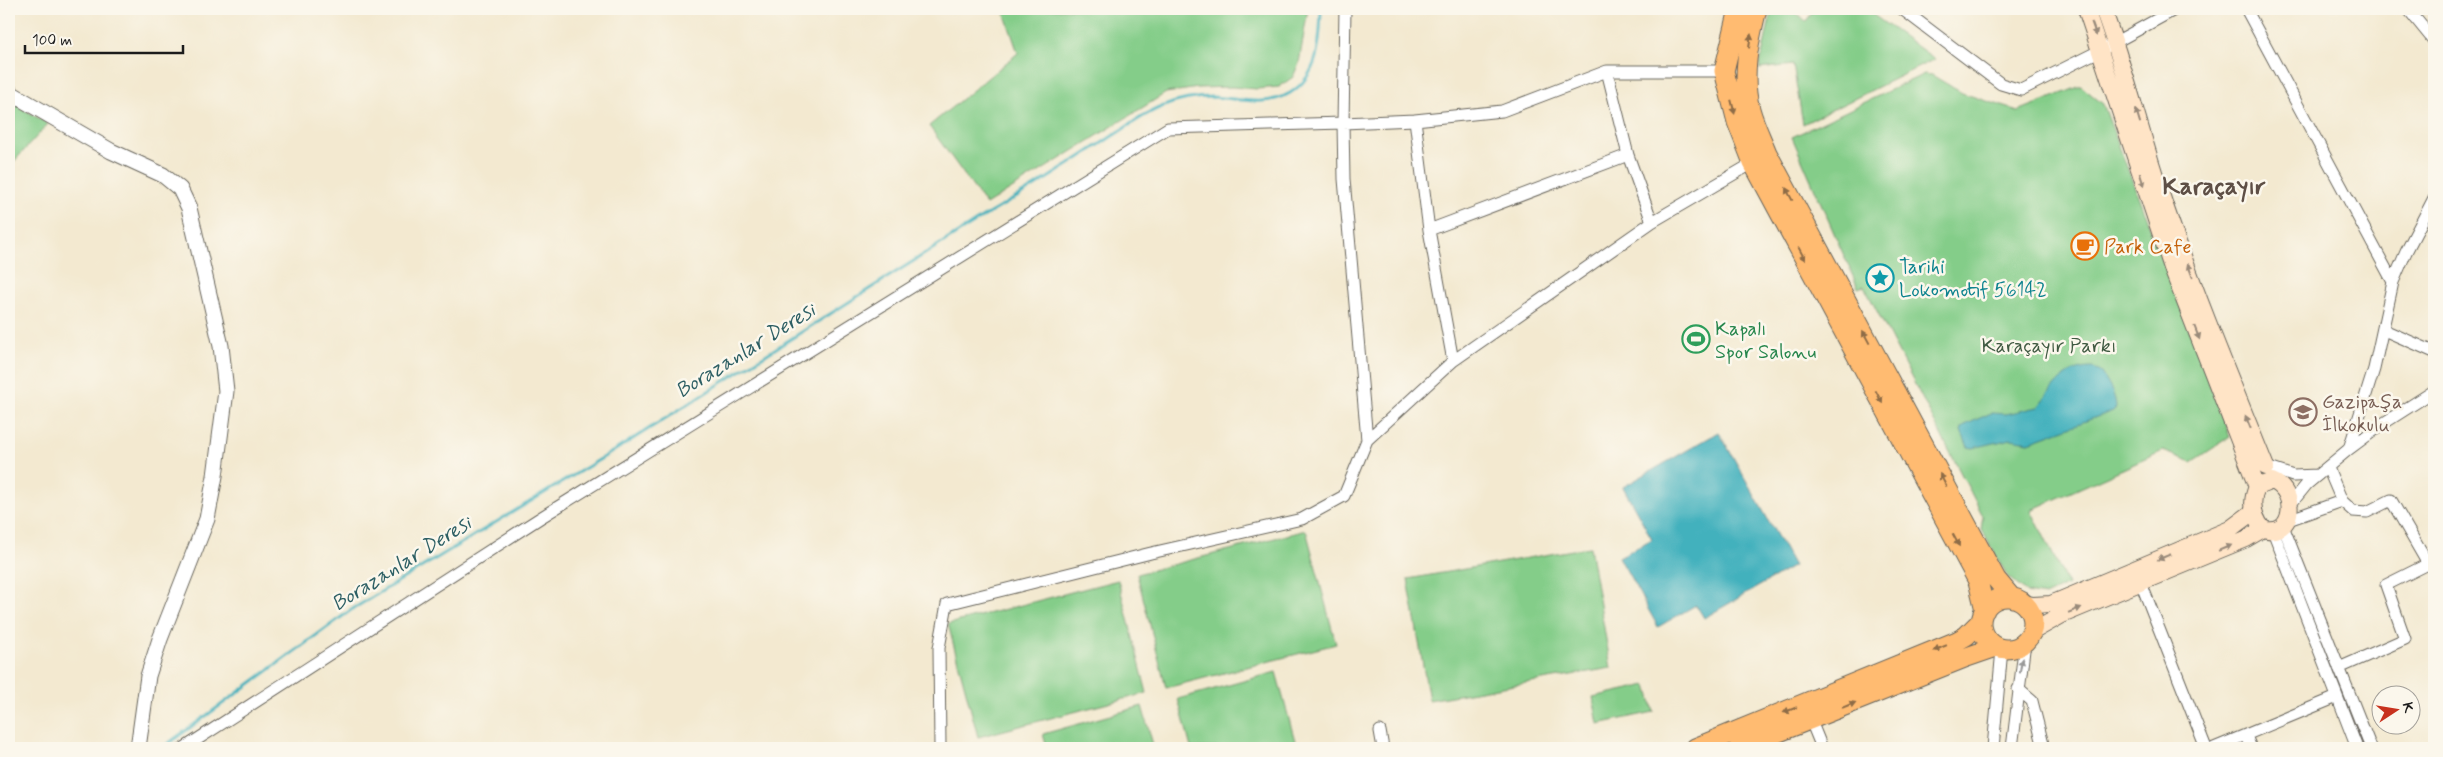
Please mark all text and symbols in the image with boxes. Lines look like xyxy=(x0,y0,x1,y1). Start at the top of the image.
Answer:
scale bar xyxy=(25,22,182,54)
one-way arrow xyxy=(2090,22,2098,37)
text: 100 m xyxy=(32,31,72,51)
one-way arrow xyxy=(1746,33,1754,49)
one-way arrow xyxy=(1729,100,1737,115)
one-way arrow xyxy=(2133,108,2141,123)
district label: Karaçayır xyxy=(2162,171,2266,204)
one-way arrow xyxy=(2139,172,2147,187)
one-way arrow xyxy=(1785,187,1793,202)
cafe icon: Park Cafe xyxy=(2070,231,2100,261)
place label: Park Cafe xyxy=(2104,234,2192,261)
one-way arrow xyxy=(1798,246,1806,261)
place label: Tarihi Lokomotif 56142 xyxy=(1899,254,2047,304)
place icon: Tarihi Lokomotif 56142 xyxy=(1865,263,1895,293)
one-way arrow xyxy=(2185,263,2193,277)
water label: Borazanlar Deresi xyxy=(670,295,823,405)
place label: Kapalı Spor Salonu xyxy=(1715,316,1816,366)
sports icon: Kapalı Spor Salonu xyxy=(1681,324,1711,354)
one-way arrow xyxy=(2194,325,2201,340)
one-way arrow xyxy=(1862,330,1870,345)
park label: Karaçayır Parkı xyxy=(1982,333,2116,360)
one-way arrow xyxy=(1875,389,1883,404)
place label: Gazipaşa İlkokulu xyxy=(2322,389,2402,439)
school or university icon: Gazipaşa İlkokulu xyxy=(2288,397,2318,427)
one-way arrow xyxy=(2244,414,2251,429)
one-way arrow xyxy=(1939,473,1947,488)
water label: Borazanlar Deresi xyxy=(326,508,479,618)
one-way arrow xyxy=(1951,533,1960,547)
one-way arrow xyxy=(2218,543,2232,551)
one-way arrow xyxy=(2156,553,2171,561)
one-way arrow xyxy=(2068,605,2082,613)
one-way arrow xyxy=(1933,644,1948,652)
one-way arrow xyxy=(2018,657,2026,673)
north arrow xyxy=(2370,684,2420,734)
one-way arrow xyxy=(1842,701,1857,709)
text: K xyxy=(2398,701,2418,715)
one-way arrow xyxy=(1782,706,1797,714)

